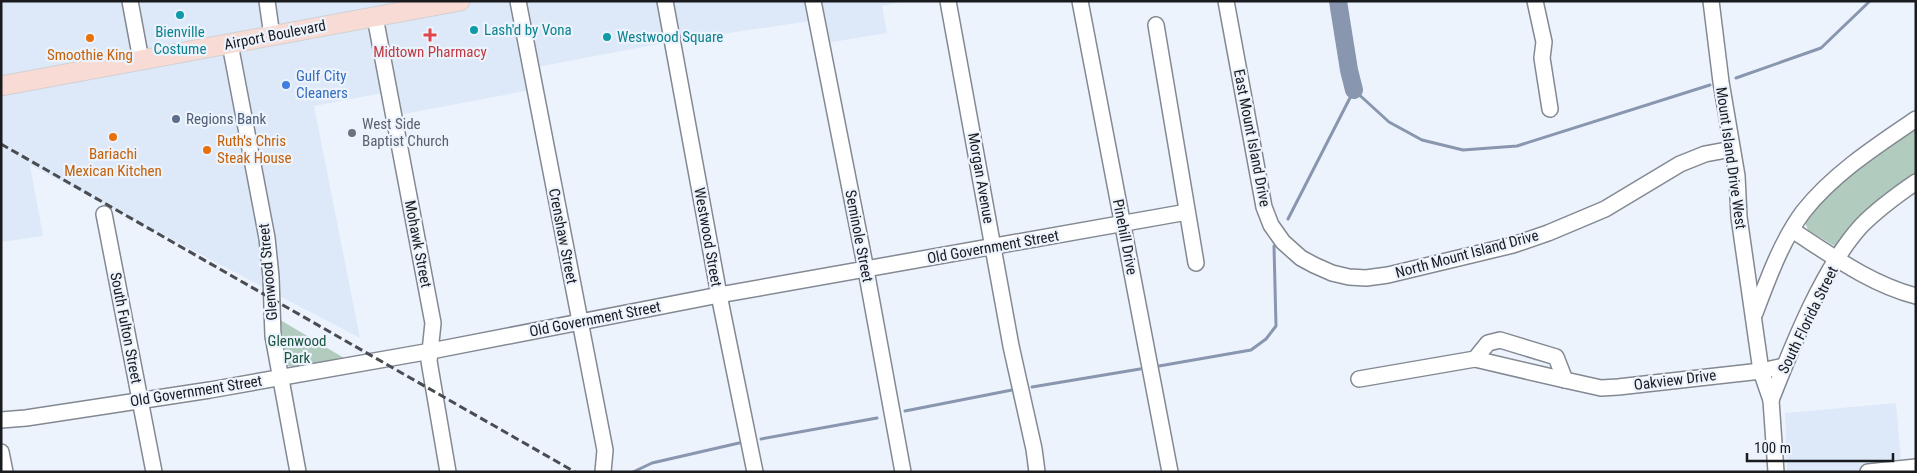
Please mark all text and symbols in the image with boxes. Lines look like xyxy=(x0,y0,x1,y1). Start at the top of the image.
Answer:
marker: Bienville Costume xyxy=(174,9,186,21)
street label: Airport Boulevard xyxy=(223,16,327,54)
place label: Lash'd by Vona xyxy=(484,21,572,39)
place label: Bienville Costume xyxy=(154,23,206,58)
marker: Lash'd by Vona xyxy=(468,24,480,36)
place label: Westwood Square xyxy=(617,28,723,46)
marker: Midtown Pharmacy xyxy=(424,29,436,41)
marker: Westwood Square xyxy=(601,31,613,43)
marker: Smoothie King xyxy=(84,32,96,44)
place label: Midtown Pharmacy xyxy=(373,43,487,61)
place label: Smoothie King xyxy=(47,46,133,64)
place label: Gulf City Cleaners xyxy=(296,67,348,102)
street label: East Mount Island Drive xyxy=(1230,68,1274,208)
marker: Gulf City Cleaners xyxy=(280,79,292,91)
street label: Mount Island Drive West xyxy=(1712,86,1750,230)
place label: Regions Bank xyxy=(186,110,267,128)
marker: Regions Bank xyxy=(170,113,182,125)
place label: West Side Baptist Church xyxy=(362,115,449,150)
marker: West Side Baptist Church xyxy=(346,127,358,139)
marker: Bariachi Mexican Kitchen xyxy=(107,131,119,143)
street label: Morgan Avenue xyxy=(964,131,998,225)
place label: Ruth's Chris Steak House xyxy=(217,132,292,167)
marker: Ruth's Chris Steak House xyxy=(201,144,213,156)
place label: Bariachi Mexican Kitchen xyxy=(64,145,162,180)
street label: Westwood Street xyxy=(690,186,726,288)
street label: Crenshaw Street xyxy=(545,187,581,285)
street label: Seminole Street xyxy=(841,188,877,284)
street label: Pinehill Drive xyxy=(1109,197,1141,277)
street label: Mohawk Street xyxy=(401,199,435,289)
street label: Glenwood Street xyxy=(255,223,281,321)
street label: North Mount Island Drive xyxy=(1393,226,1541,282)
street label: Old Government Street xyxy=(926,227,1060,267)
street label: South Florida Street xyxy=(1774,263,1842,377)
street label: South Fulton Street xyxy=(106,271,146,385)
street label: Old Government Street xyxy=(528,297,662,341)
park label: Glenwood Park xyxy=(268,332,326,367)
street label: Oakview Drive xyxy=(1633,366,1717,394)
street label: Old Government Street xyxy=(129,372,263,410)
scale bar xyxy=(1747,430,1893,462)
text: 100 m xyxy=(1754,439,1791,457)

